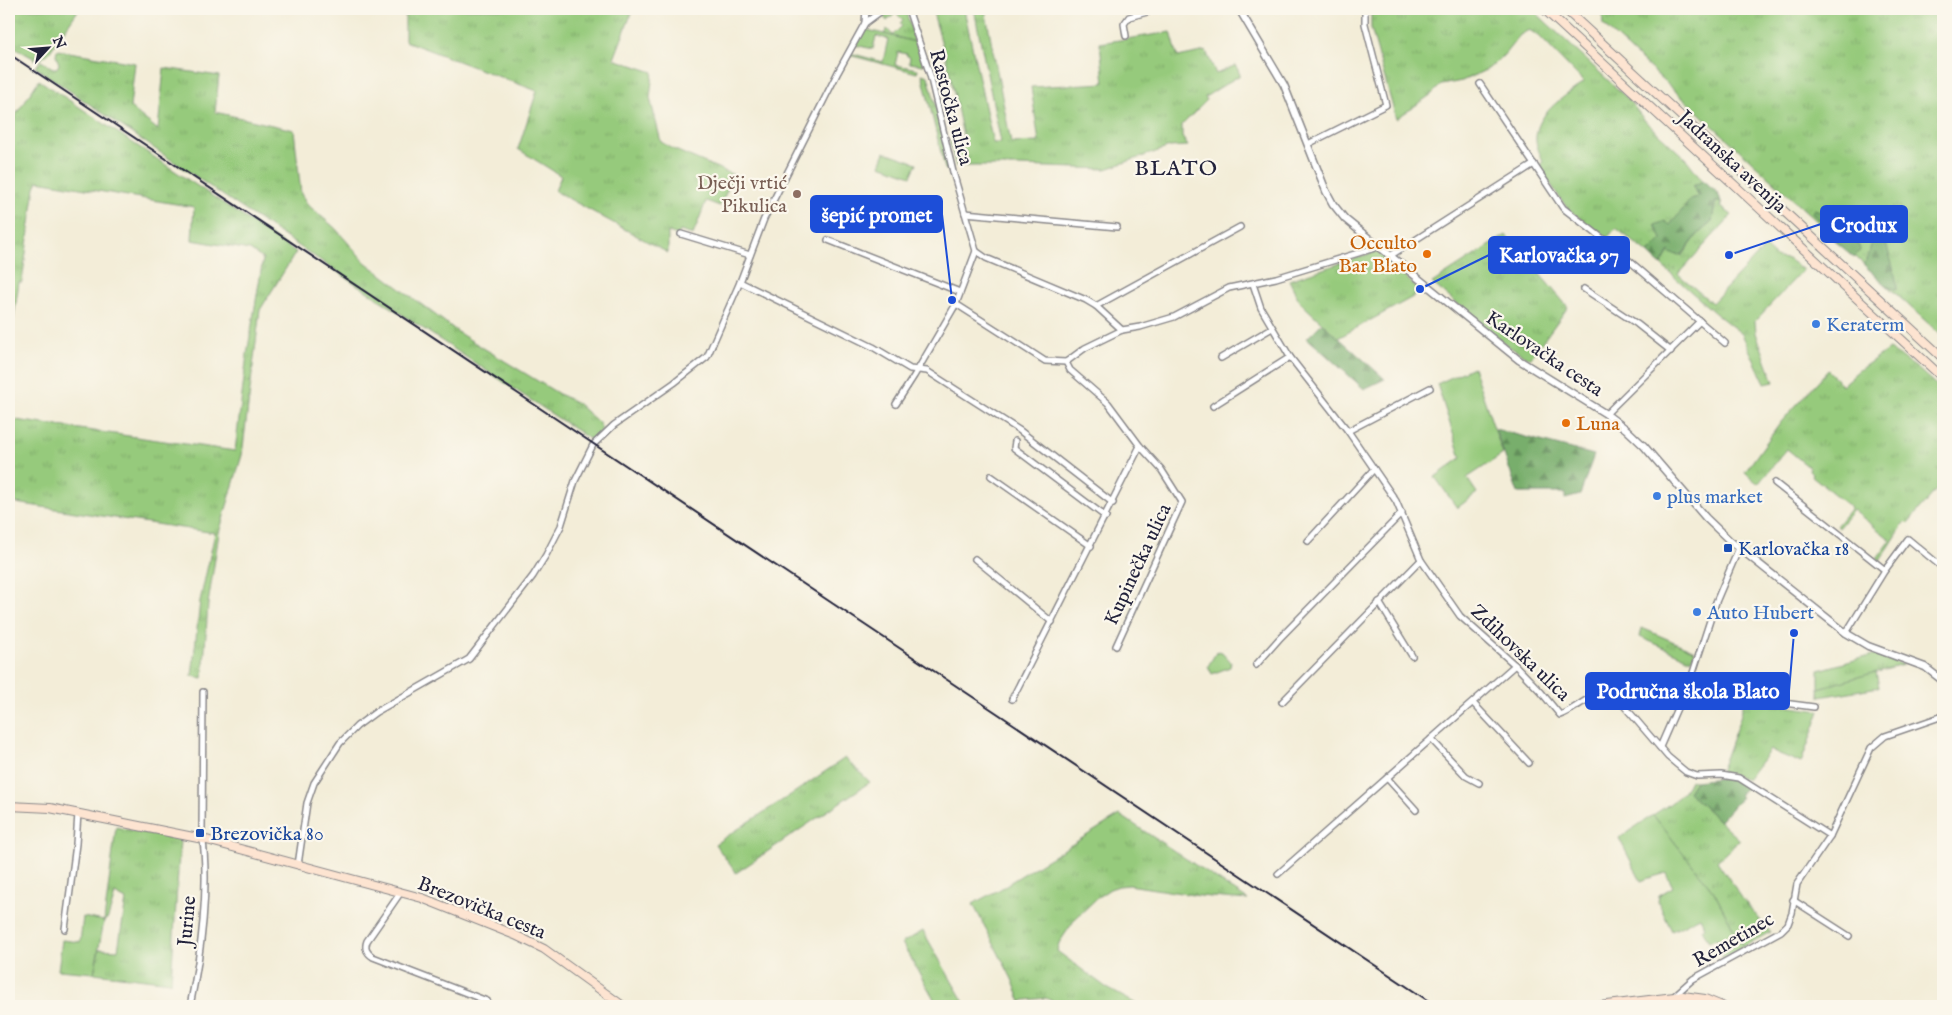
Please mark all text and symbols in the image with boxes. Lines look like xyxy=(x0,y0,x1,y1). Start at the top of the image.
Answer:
north arrow xyxy=(22,22,72,72)
text: N xyxy=(48,32,70,52)
street label: Rastočka ulica xyxy=(923,47,978,168)
street label: Jadranska avenija xyxy=(1671,104,1792,219)
district label: BLATO xyxy=(1134,155,1218,183)
place label: Dječji vrtić Pikulica xyxy=(697,171,787,219)
marker: Dječji vrtić Pikulica xyxy=(791,188,803,200)
callout: šepić promet xyxy=(811,196,942,232)
text: šepić promet xyxy=(822,203,933,230)
callout: Crodux xyxy=(1821,206,1907,242)
text: Crodux xyxy=(1831,213,1898,240)
place label: Occulto Bar Blato xyxy=(1338,231,1417,279)
callout: Karlovačka 97 xyxy=(1489,237,1629,273)
text: Karlovačka 97 xyxy=(1499,243,1619,270)
marker: Occulto Bar Blato xyxy=(1421,248,1433,260)
street label: Karlovačka cesta xyxy=(1481,306,1608,403)
place label: Keraterm xyxy=(1826,313,1904,338)
marker: Keraterm xyxy=(1810,318,1822,330)
place label: Luna xyxy=(1576,412,1620,437)
marker: Luna xyxy=(1560,417,1572,429)
place label: plus market xyxy=(1667,485,1763,510)
marker: plus market xyxy=(1651,490,1663,502)
street label: Kupinečka ulica xyxy=(1099,500,1178,629)
place label: Karlovačka 18 xyxy=(1738,537,1849,562)
marker: Karlovačka 18 xyxy=(1722,542,1734,554)
street label: Zdihovska ulica xyxy=(1465,599,1575,707)
place label: Auto Hubert xyxy=(1706,601,1814,626)
marker: Auto Hubert xyxy=(1691,606,1703,618)
callout: Područna škola Blato xyxy=(1586,673,1789,709)
text: Područna škola Blato xyxy=(1597,679,1780,706)
place label: Brezovička 80 xyxy=(210,822,324,847)
marker: Brezovička 80 xyxy=(194,827,206,839)
street label: Brezovička cesta xyxy=(414,871,550,946)
street label: Jurine xyxy=(173,895,202,949)
street label: Remetinec xyxy=(1689,907,1779,973)

